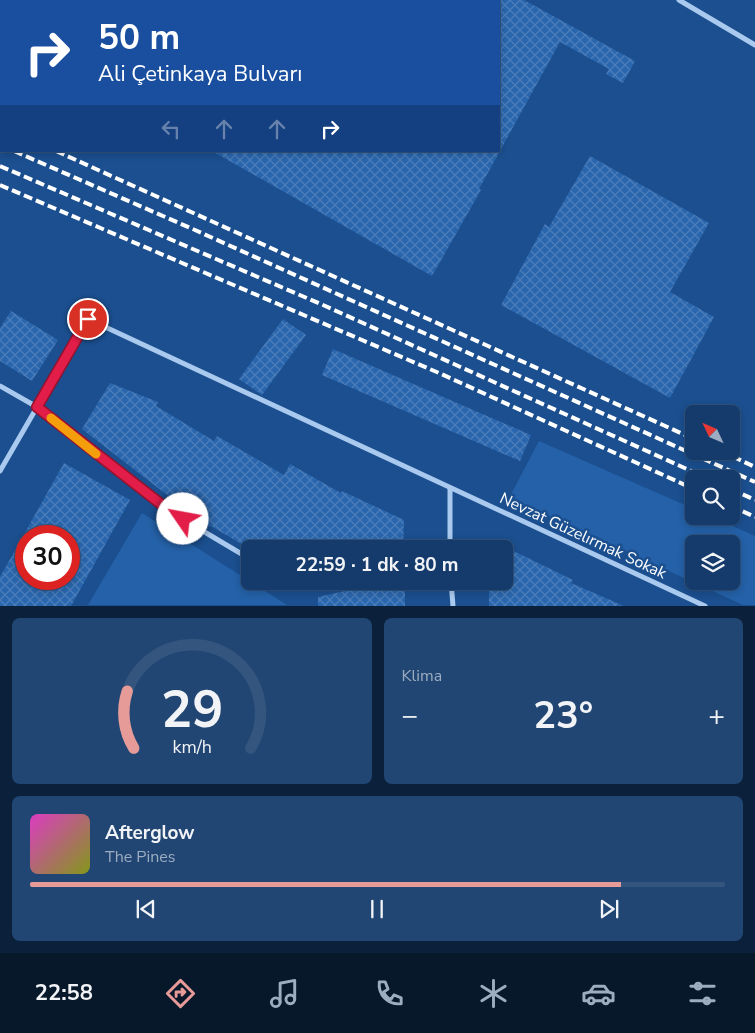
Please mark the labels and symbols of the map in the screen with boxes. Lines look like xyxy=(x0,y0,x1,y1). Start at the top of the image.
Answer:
pin xyxy=(67,298,109,340)
north arrow xyxy=(685,405,740,460)
street label: Nevzat Güzelırmak Sokak xyxy=(496,488,671,585)
position arrow xyxy=(156,492,208,544)
speed limit sign: 30 xyxy=(15,525,80,590)

